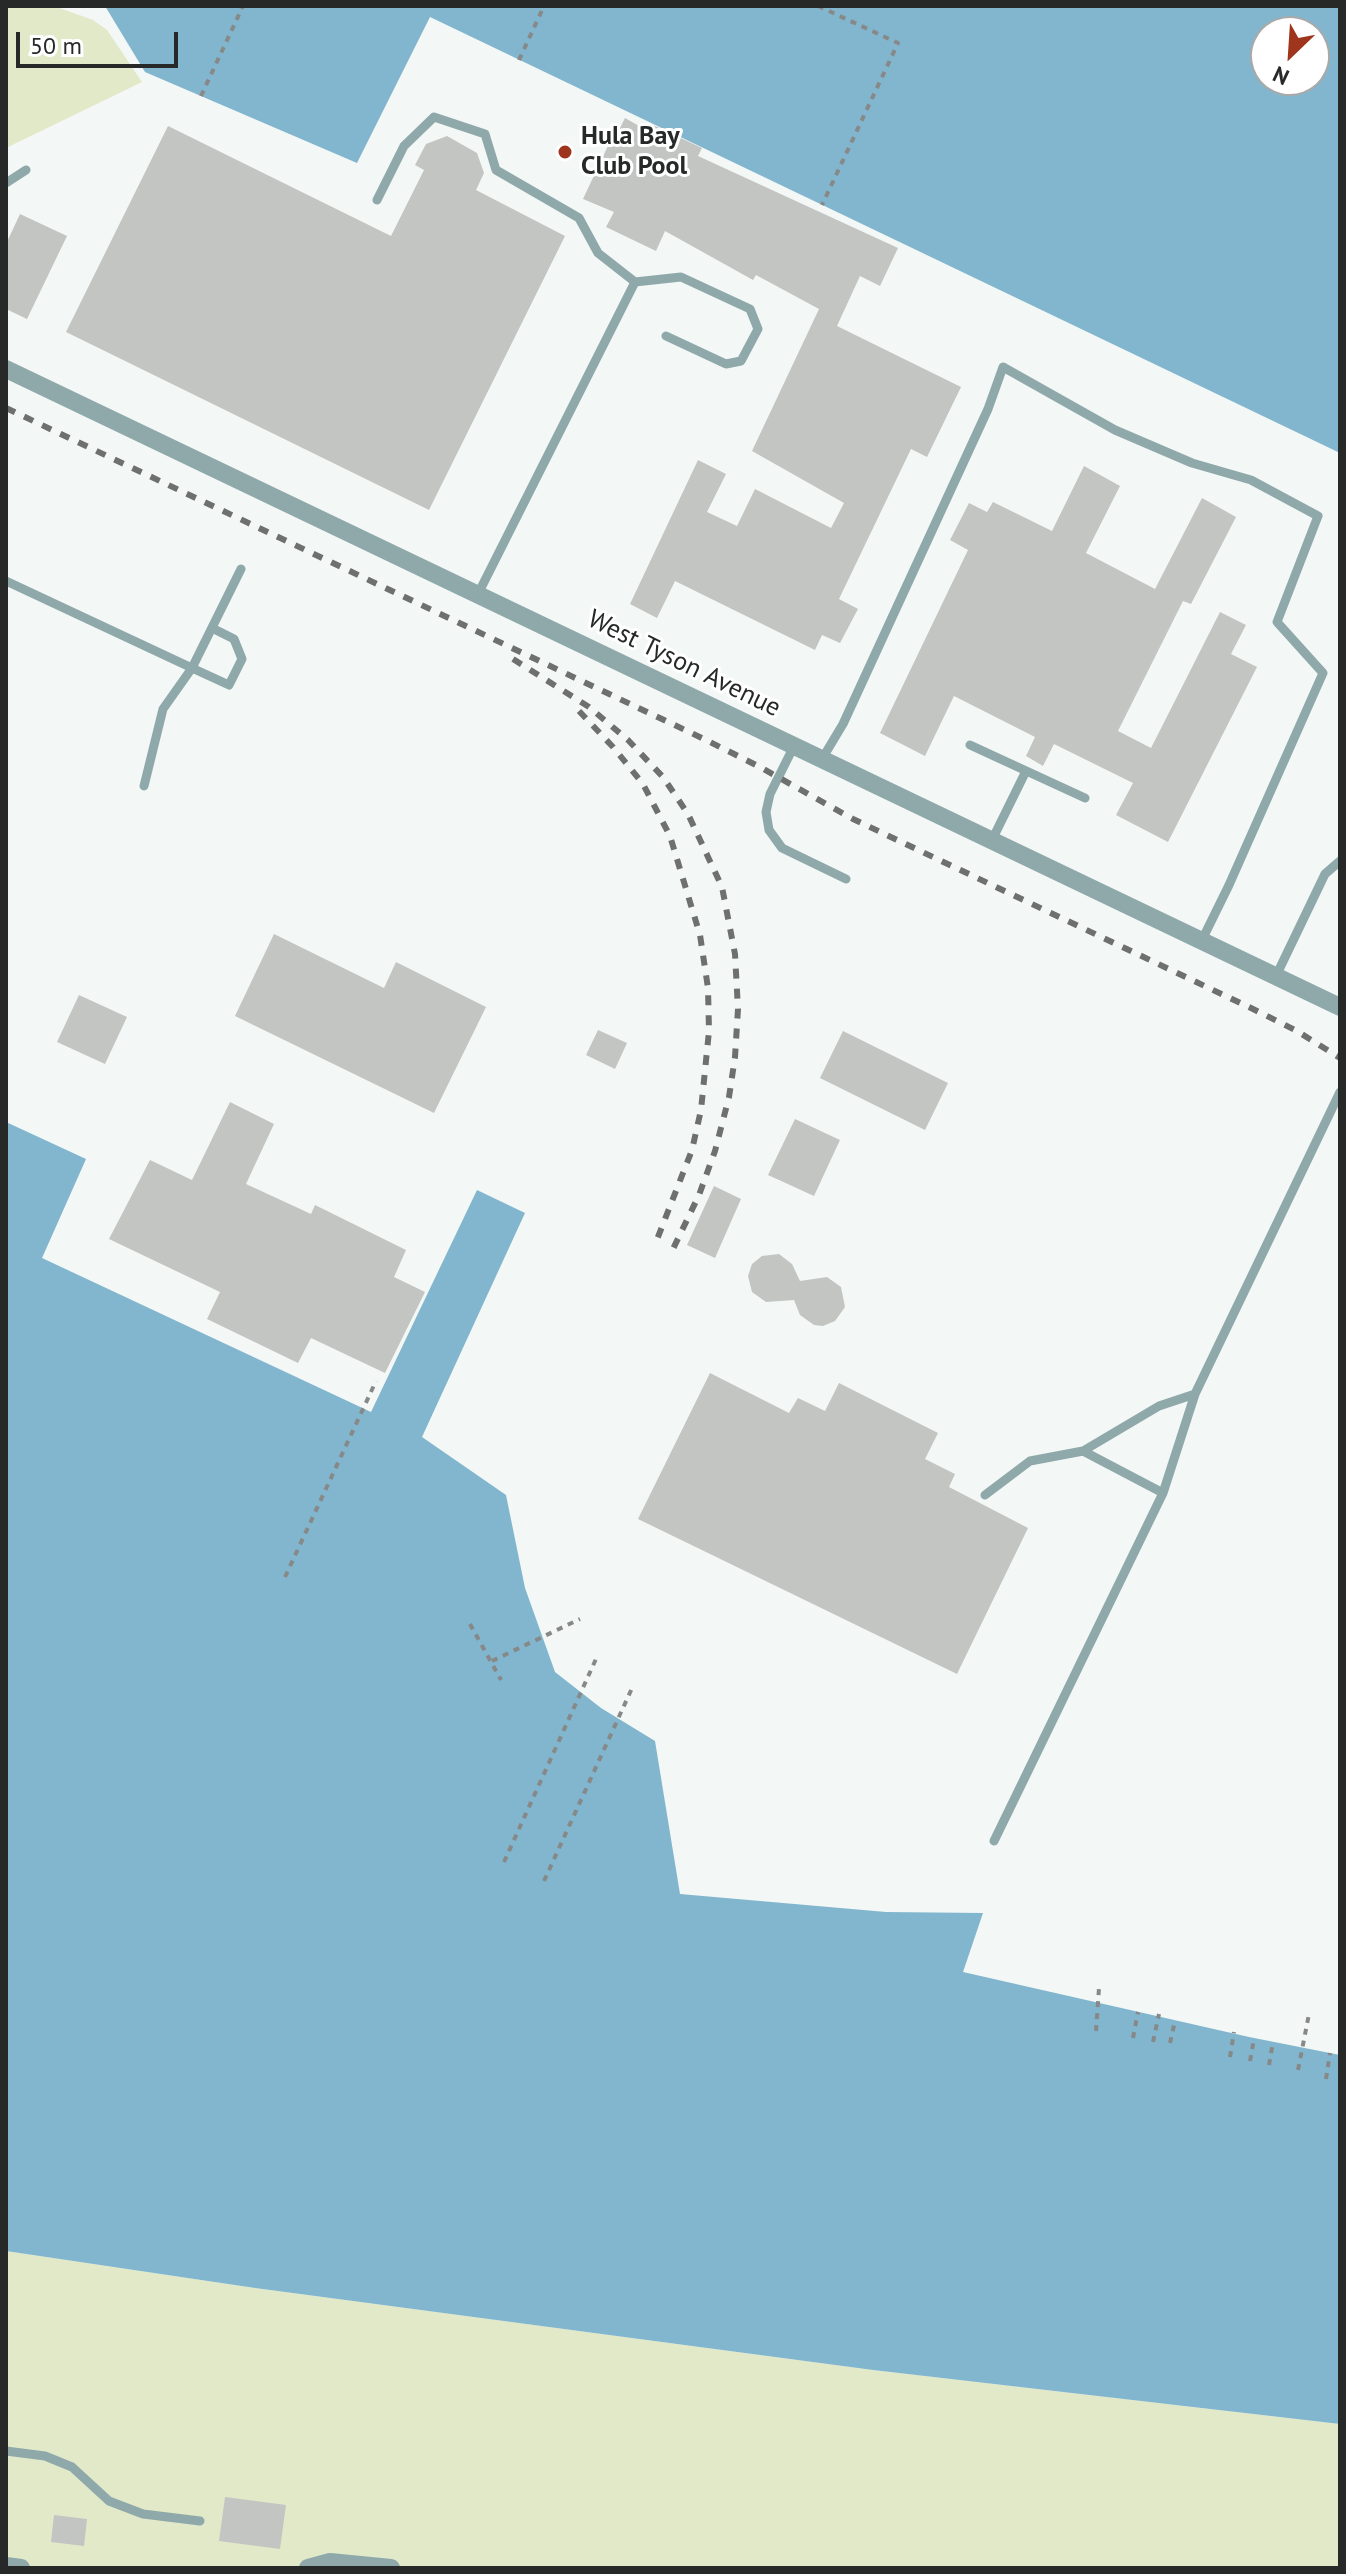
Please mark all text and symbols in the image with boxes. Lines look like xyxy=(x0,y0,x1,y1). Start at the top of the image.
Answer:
scale bar xyxy=(20,16,182,66)
north arrow xyxy=(1250,16,1330,96)
text: 50 m xyxy=(30,30,82,61)
text: N xyxy=(1268,60,1293,92)
place label: Hula Bay Club Pool xyxy=(581,121,687,182)
marker: Hula Bay Club Pool xyxy=(556,143,574,161)
street label: West Tyson Avenue xyxy=(582,604,786,724)

